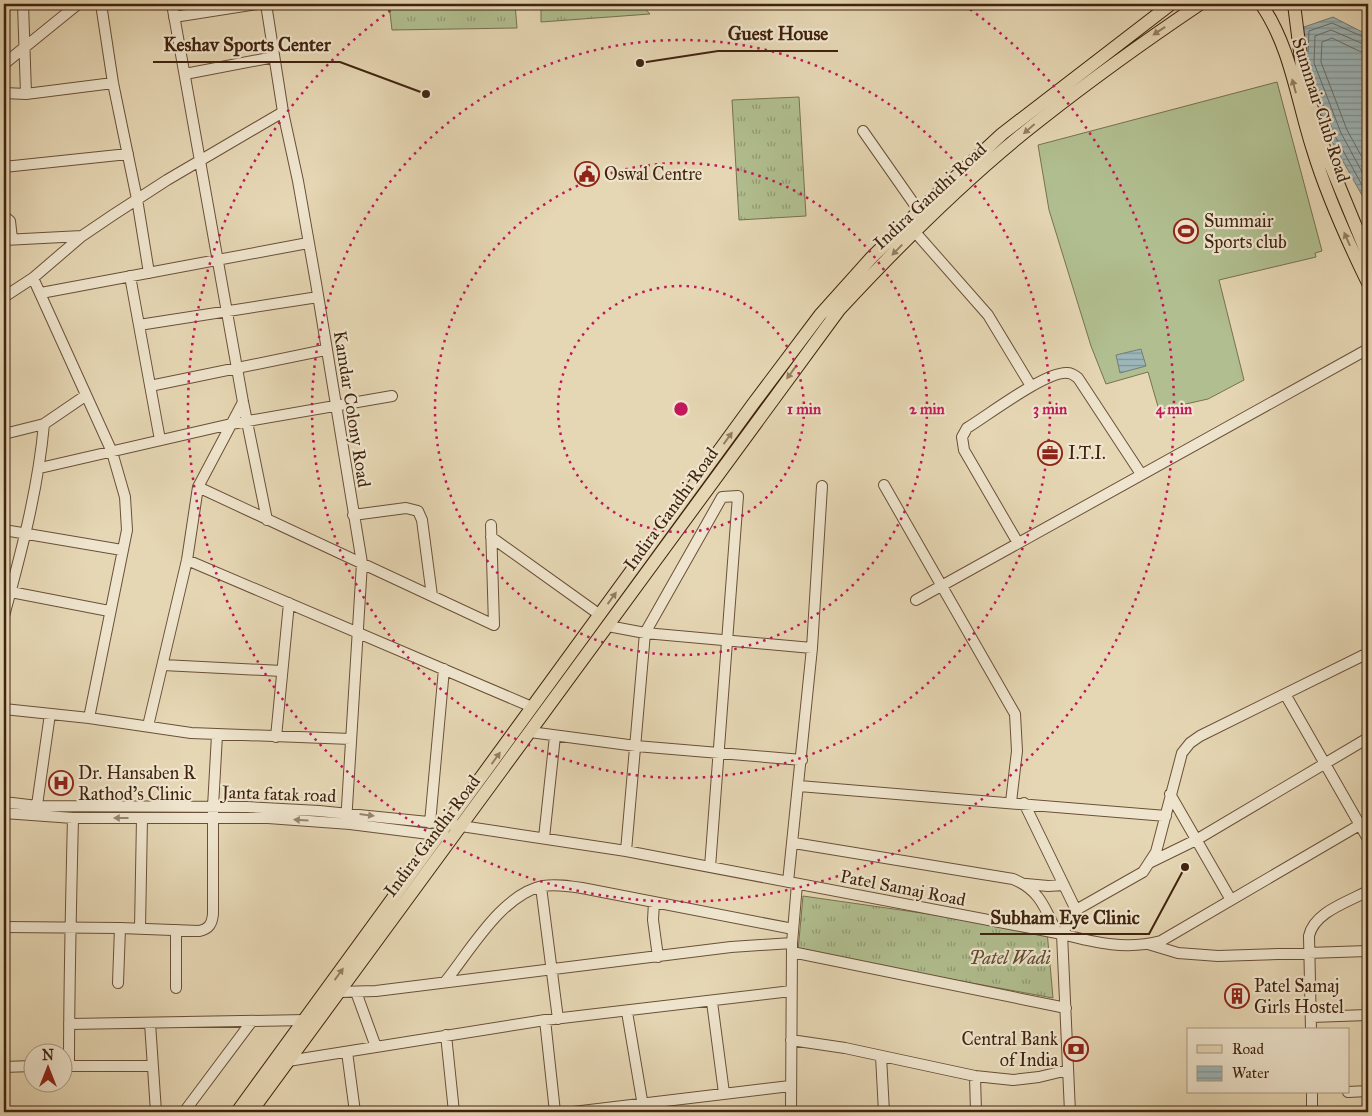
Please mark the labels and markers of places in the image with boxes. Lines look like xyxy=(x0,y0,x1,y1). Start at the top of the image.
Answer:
callout: Guest House xyxy=(718,17,838,51)
callout: Keshav Sports Center xyxy=(153,28,340,62)
public building icon: Oswal Centre xyxy=(574,161,600,187)
place label: Oswal Centre xyxy=(604,163,702,185)
place label: Summair Sports club xyxy=(1204,210,1287,253)
sports icon: Summair Sports club xyxy=(1173,218,1199,244)
centre of rings xyxy=(672,400,690,418)
office icon: I.T.I. xyxy=(1037,440,1063,466)
place label: I.T.I. xyxy=(1068,442,1106,464)
place label: Dr. Hansaben R Rathod's Clinic xyxy=(78,762,197,805)
hospital icon: Dr. Hansaben R Rathod's Clinic xyxy=(48,770,74,796)
callout: Subham Eye Clinic xyxy=(980,900,1149,934)
place label: Patel Samaj Girls Hostel xyxy=(1254,975,1344,1018)
building icon: Patel Samaj Girls Hostel xyxy=(1224,983,1250,1009)
place label: Central Bank of India xyxy=(962,1028,1059,1071)
bank icon: Central Bank of India xyxy=(1063,1036,1089,1062)

